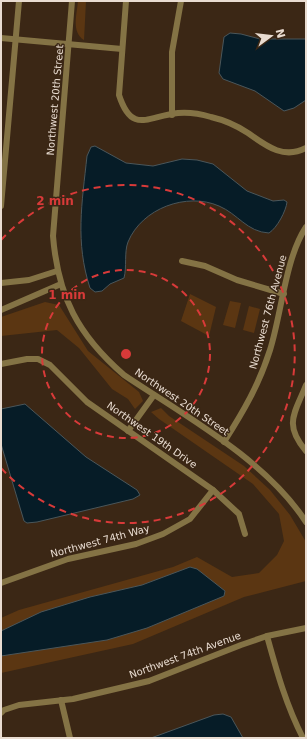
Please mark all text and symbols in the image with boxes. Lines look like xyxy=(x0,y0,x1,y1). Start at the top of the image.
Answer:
north arrow xyxy=(251,16,291,56)
text: N xyxy=(273,27,288,40)
street label: Northwest 20th Street xyxy=(45,44,65,156)
text: 2 min xyxy=(36,194,74,208)
street label: Northwest 76th Avenue xyxy=(247,254,289,370)
text: 1 min xyxy=(48,288,86,302)
centre of rings xyxy=(119,347,133,361)
street label: Northwest 20th Street xyxy=(133,366,231,438)
street label: Northwest 19th Drive xyxy=(105,400,199,470)
street label: Northwest 74th Way xyxy=(49,522,151,560)
street label: Northwest 74th Avenue xyxy=(128,630,242,680)

